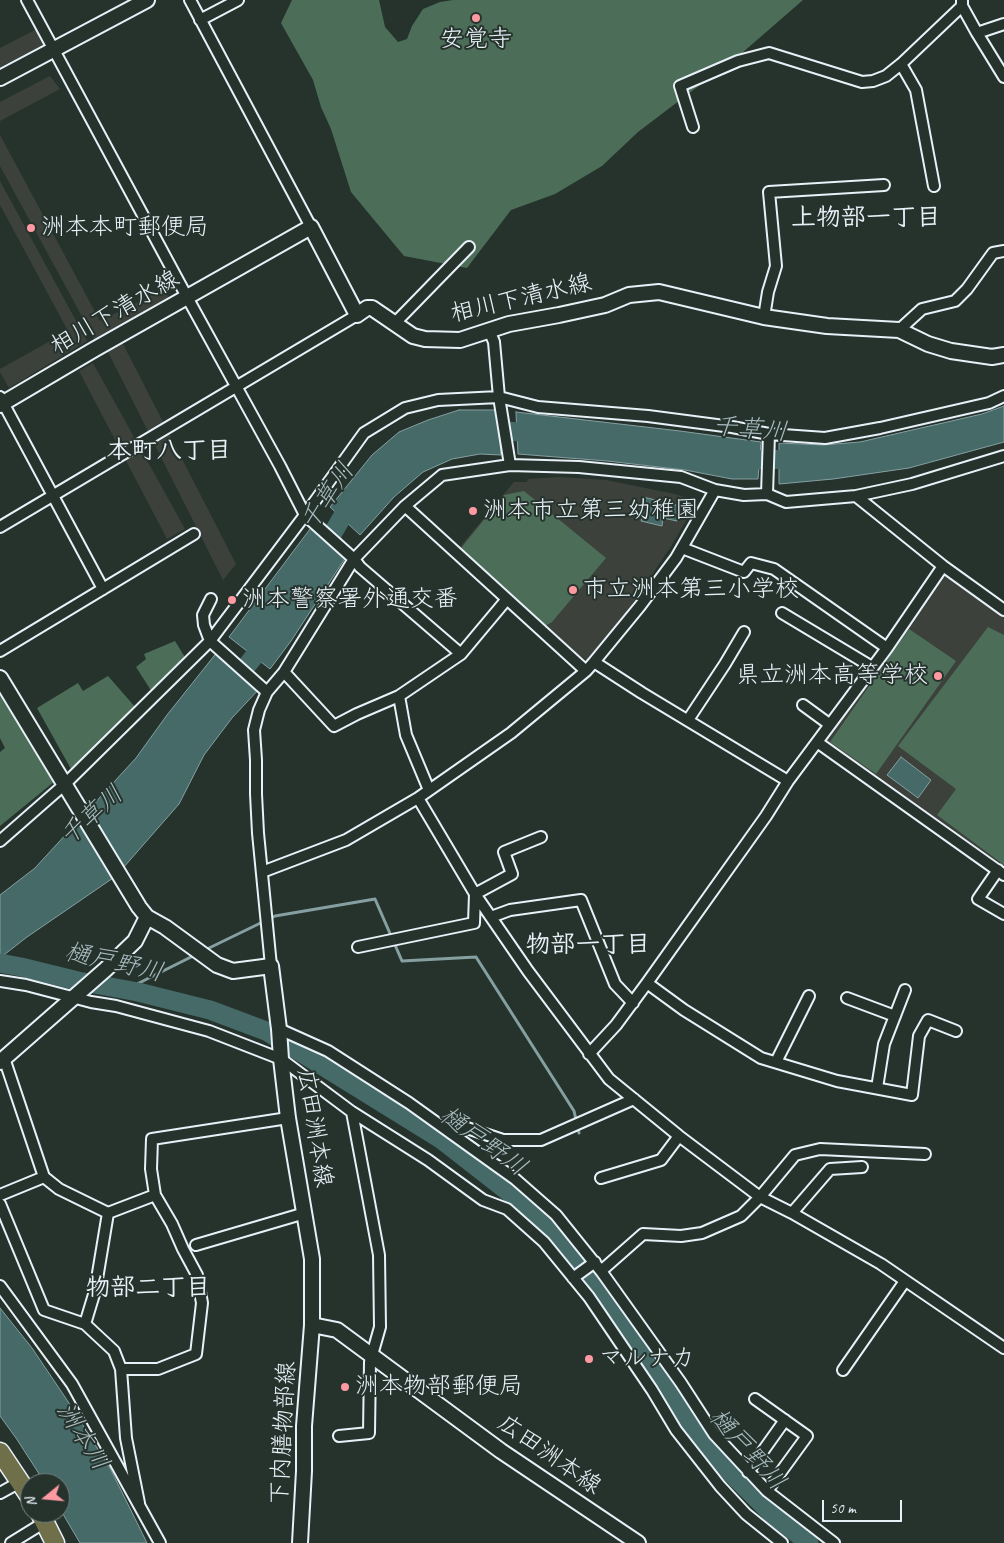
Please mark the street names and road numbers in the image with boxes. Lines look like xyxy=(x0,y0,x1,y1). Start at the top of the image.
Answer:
street label: 相川下清水線 xyxy=(45,265,185,361)
street label: 相川下清水線 xyxy=(448,269,594,329)
street label: 広田洲本線 xyxy=(290,1066,338,1190)
street label: 下内膳物部線 xyxy=(266,1360,302,1506)
street label: 広田洲本線 xyxy=(492,1409,606,1501)

